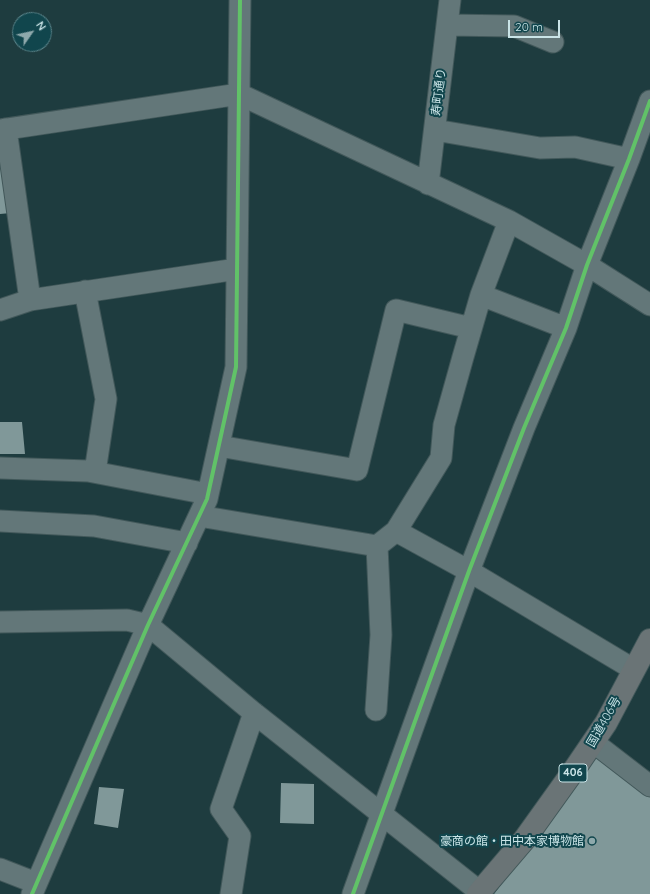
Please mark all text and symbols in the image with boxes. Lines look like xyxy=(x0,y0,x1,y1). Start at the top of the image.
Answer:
north arrow xyxy=(12,12,52,52)
scale bar xyxy=(510,12,562,38)
text: N xyxy=(33,19,49,33)
text: 20 m xyxy=(515,19,543,34)
street label: 寿町通り xyxy=(429,67,449,117)
street label: 国道406号 xyxy=(584,694,624,750)
road number: 406 xyxy=(559,764,587,782)
place label: 豪商の館・田中本家博物館 xyxy=(440,834,584,848)
marker: 豪商の館・田中本家博物館 xyxy=(587,836,597,846)

